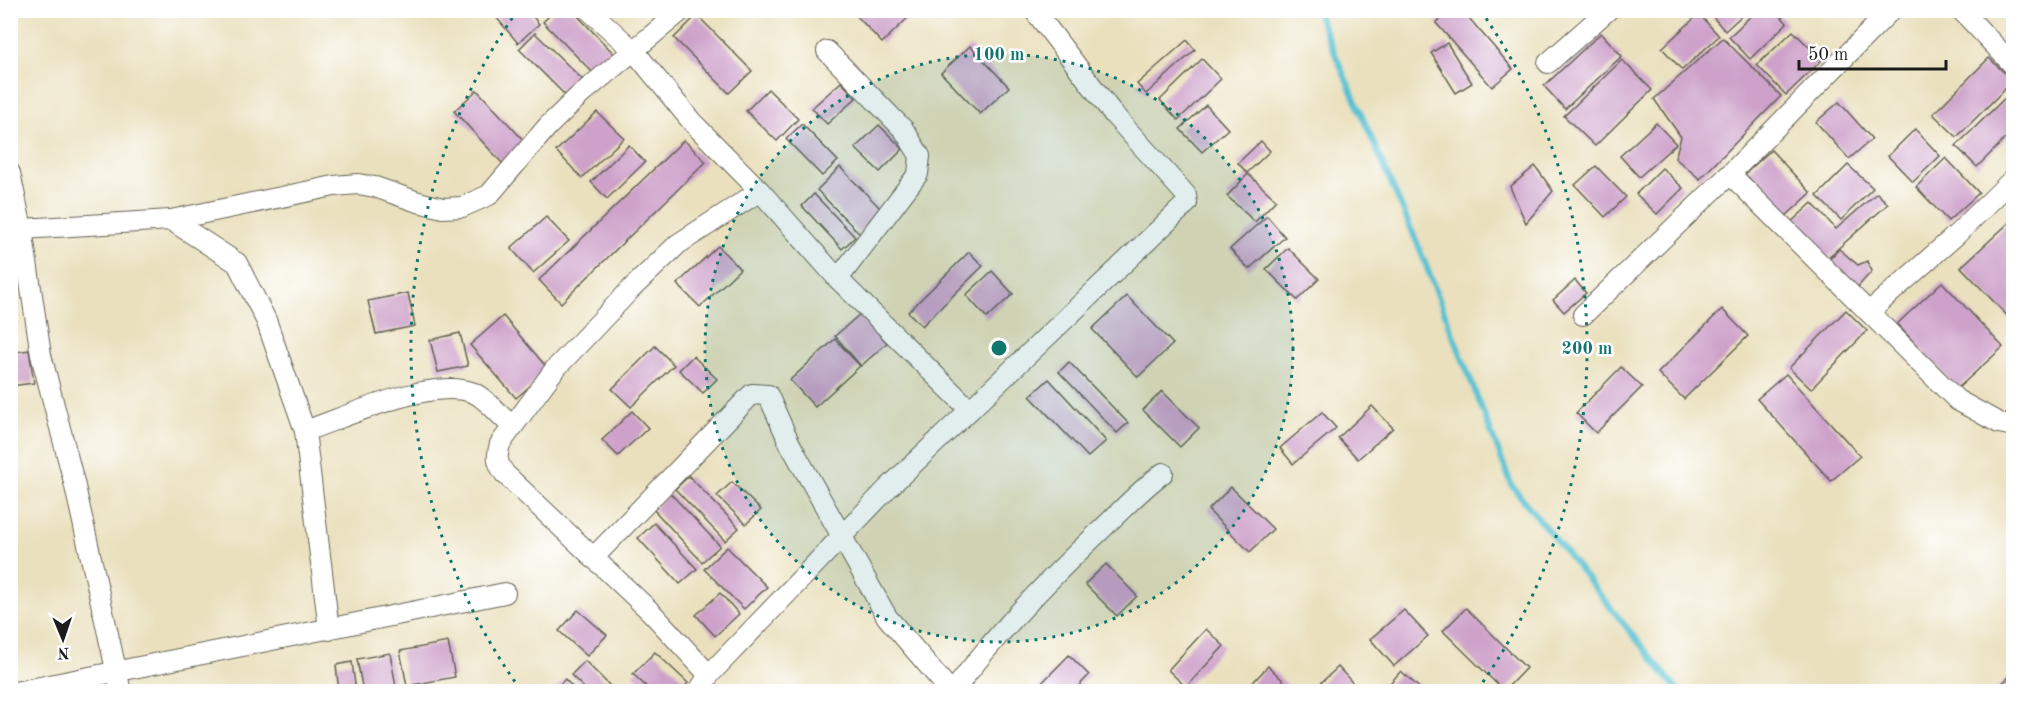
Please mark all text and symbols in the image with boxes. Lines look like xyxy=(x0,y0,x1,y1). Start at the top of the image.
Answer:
scale bar xyxy=(1799,33,1946,71)
text: 100 m xyxy=(974,46,1024,64)
text: 50 m xyxy=(1808,46,1848,64)
centre of rings xyxy=(989,338,1009,358)
text: 200 m xyxy=(1562,340,1612,358)
north arrow xyxy=(33,609,93,669)
text: N xyxy=(56,644,70,660)

